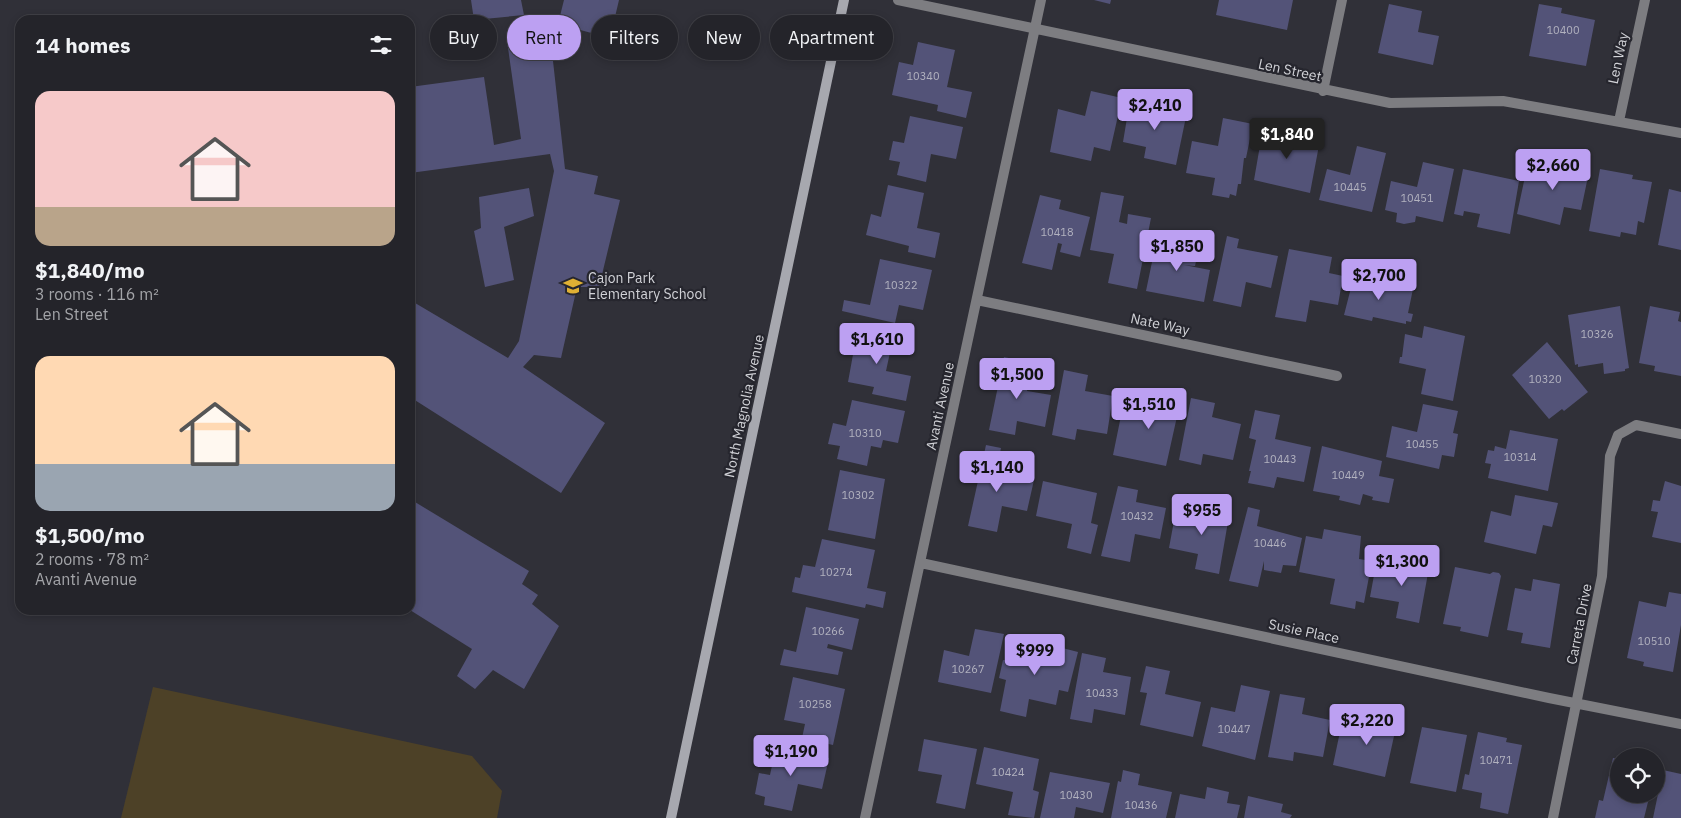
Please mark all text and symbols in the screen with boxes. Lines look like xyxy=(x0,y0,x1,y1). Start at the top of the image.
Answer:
chip: Buy xyxy=(430,15,497,60)
chip: Rent xyxy=(507,15,581,60)
chip: Filters xyxy=(591,15,678,60)
chip: New xyxy=(688,15,760,60)
chip: Apartment xyxy=(770,15,893,60)
house number: 10400 xyxy=(1547,23,1580,37)
street label: Len Way xyxy=(1604,30,1632,86)
text: 14 homes xyxy=(35,31,131,59)
icon: filters xyxy=(367,31,395,59)
street label: Len Street xyxy=(1257,55,1323,85)
house number: 10340 xyxy=(907,69,940,83)
pin: $2,410 xyxy=(1114,88,1196,131)
text: $2,410 xyxy=(1129,95,1181,115)
pin: $1,840 xyxy=(1246,118,1328,160)
icon: home xyxy=(170,124,260,214)
text: $1,840 xyxy=(1261,124,1313,144)
pin: $2,660 xyxy=(1512,148,1594,191)
text: $2,660 xyxy=(1527,155,1579,175)
house number: 10445 xyxy=(1334,180,1367,194)
house number: 10451 xyxy=(1401,191,1434,205)
house number: 10418 xyxy=(1041,225,1074,239)
pin: $1,850 xyxy=(1136,230,1218,272)
text: $1,850 xyxy=(1151,236,1203,256)
text: $1,840/mo xyxy=(35,256,145,284)
pin: $2,700 xyxy=(1338,258,1420,301)
text: $2,700 xyxy=(1353,265,1405,285)
place label: Cajon Park Elementary School xyxy=(588,269,706,303)
school or university icon: Cajon Park Elementary School xyxy=(562,275,584,297)
house number: 10322 xyxy=(885,278,918,292)
text: 3 rooms · 116 m² xyxy=(35,284,159,304)
text: Len Street xyxy=(35,304,108,324)
street label: Nate Way xyxy=(1129,309,1191,339)
pin: $1,610 xyxy=(836,322,918,365)
house number: 10326 xyxy=(1581,327,1614,341)
text: $1,610 xyxy=(851,329,903,349)
street label: North Magnolia Avenue xyxy=(720,332,768,479)
pin: $1,500 xyxy=(976,358,1058,400)
street label: Avanti Avenue xyxy=(922,360,958,452)
text: $1,500 xyxy=(991,364,1043,384)
house number: 10320 xyxy=(1529,372,1562,386)
pin: $1,510 xyxy=(1108,388,1190,430)
icon: home xyxy=(170,389,260,479)
text: $1,510 xyxy=(1123,394,1175,414)
house number: 10310 xyxy=(849,426,882,440)
house number: 10455 xyxy=(1406,437,1439,451)
pin: $1,140 xyxy=(956,450,1038,493)
house number: 10314 xyxy=(1504,450,1537,464)
house number: 10443 xyxy=(1264,452,1297,466)
text: $1,140 xyxy=(971,457,1023,477)
house number: 10449 xyxy=(1332,468,1365,482)
house number: 10302 xyxy=(842,488,875,502)
pin: $955 xyxy=(1172,494,1232,536)
text: $955 xyxy=(1183,500,1221,520)
house number: 10432 xyxy=(1121,509,1154,523)
text: $1,500/mo xyxy=(35,521,145,549)
house number: 10446 xyxy=(1254,536,1287,550)
pin: $1,300 xyxy=(1361,544,1443,587)
text: 2 rooms · 78 m² xyxy=(35,549,149,569)
text: $1,300 xyxy=(1376,551,1428,571)
house number: 10274 xyxy=(820,565,853,579)
text: Avanti Avenue xyxy=(35,569,137,589)
street label: Carreta Drive xyxy=(1562,582,1596,666)
street label: Susie Place xyxy=(1267,615,1341,647)
house number: 10266 xyxy=(812,624,845,638)
pin: $999 xyxy=(1005,634,1065,676)
house number: 10510 xyxy=(1638,634,1671,648)
text: $999 xyxy=(1016,640,1054,660)
house number: 10267 xyxy=(952,662,985,676)
house number: 10433 xyxy=(1086,686,1119,700)
house number: 10258 xyxy=(799,697,832,711)
pin: $2,220 xyxy=(1326,704,1408,746)
text: $2,220 xyxy=(1341,710,1393,730)
house number: 10447 xyxy=(1218,722,1251,736)
pin: $1,190 xyxy=(750,734,832,777)
text: $1,190 xyxy=(765,741,817,761)
map controls xyxy=(1610,748,1665,803)
button: locate xyxy=(1610,748,1665,803)
house number: 10471 xyxy=(1480,753,1513,767)
house number: 10424 xyxy=(992,765,1025,779)
house number: 10430 xyxy=(1060,788,1093,802)
house number: 10436 xyxy=(1125,798,1158,812)

